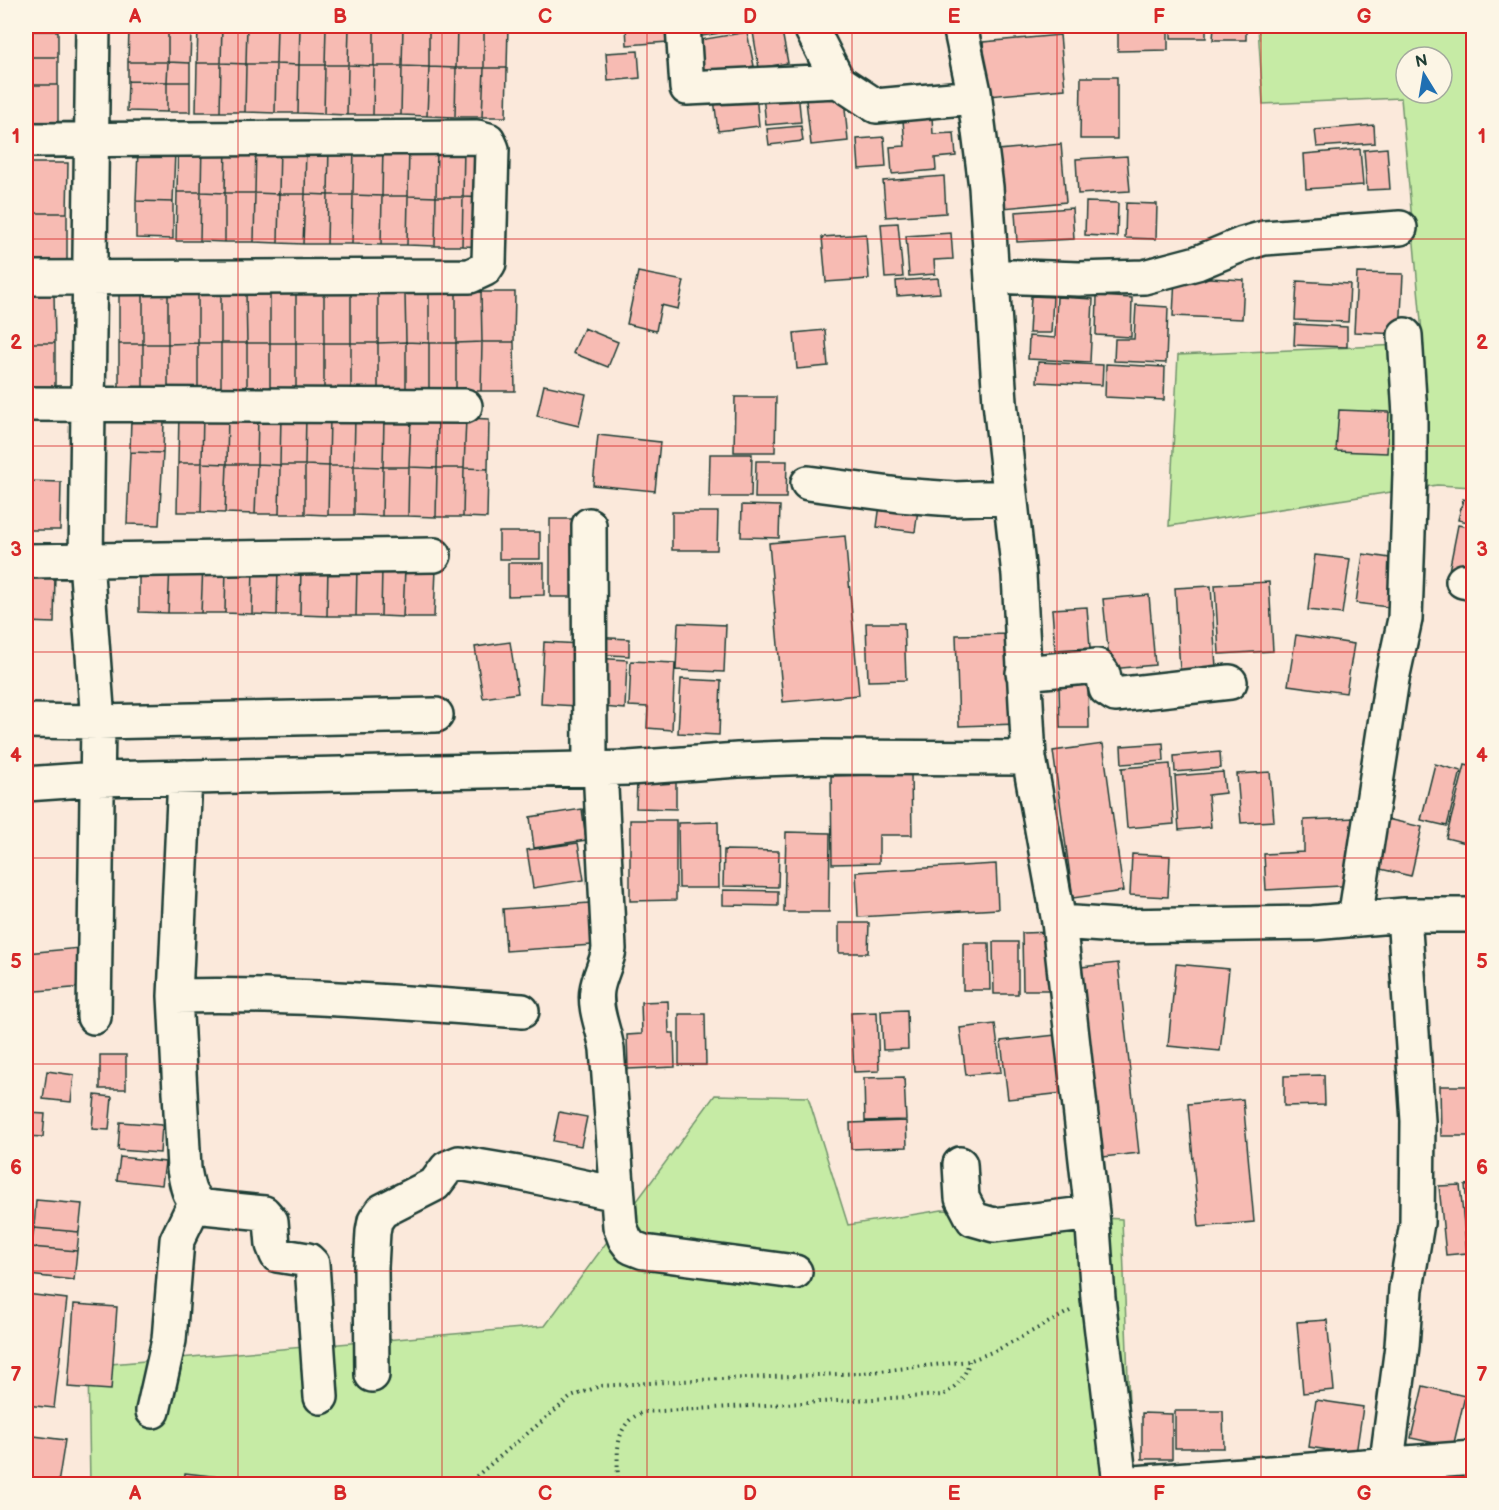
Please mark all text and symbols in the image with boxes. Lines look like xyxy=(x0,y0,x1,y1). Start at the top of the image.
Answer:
text: A xyxy=(128,5,142,29)
text: B xyxy=(333,5,347,29)
text: C xyxy=(538,5,552,29)
text: D xyxy=(743,5,757,29)
text: E xyxy=(948,5,961,29)
text: F xyxy=(1153,5,1165,29)
text: G xyxy=(1357,5,1372,29)
north arrow xyxy=(1394,45,1454,105)
text: N xyxy=(1414,51,1429,72)
text: 1 xyxy=(12,125,20,149)
text: 1 xyxy=(1478,125,1486,149)
text: 2 xyxy=(10,331,22,355)
text: 2 xyxy=(1476,331,1488,355)
text: 3 xyxy=(10,538,22,562)
text: 3 xyxy=(1476,538,1488,562)
text: 4 xyxy=(10,744,22,768)
text: 4 xyxy=(1476,744,1488,768)
text: 5 xyxy=(10,950,22,974)
text: 5 xyxy=(1476,950,1488,974)
text: 6 xyxy=(10,1156,22,1180)
text: 6 xyxy=(1476,1156,1488,1180)
text: 7 xyxy=(10,1363,22,1387)
text: 7 xyxy=(1476,1363,1488,1387)
text: A xyxy=(128,1482,142,1506)
text: B xyxy=(333,1482,347,1506)
text: C xyxy=(538,1482,552,1506)
text: D xyxy=(743,1482,757,1506)
text: E xyxy=(948,1482,961,1506)
text: F xyxy=(1153,1482,1165,1506)
text: G xyxy=(1357,1482,1372,1506)

